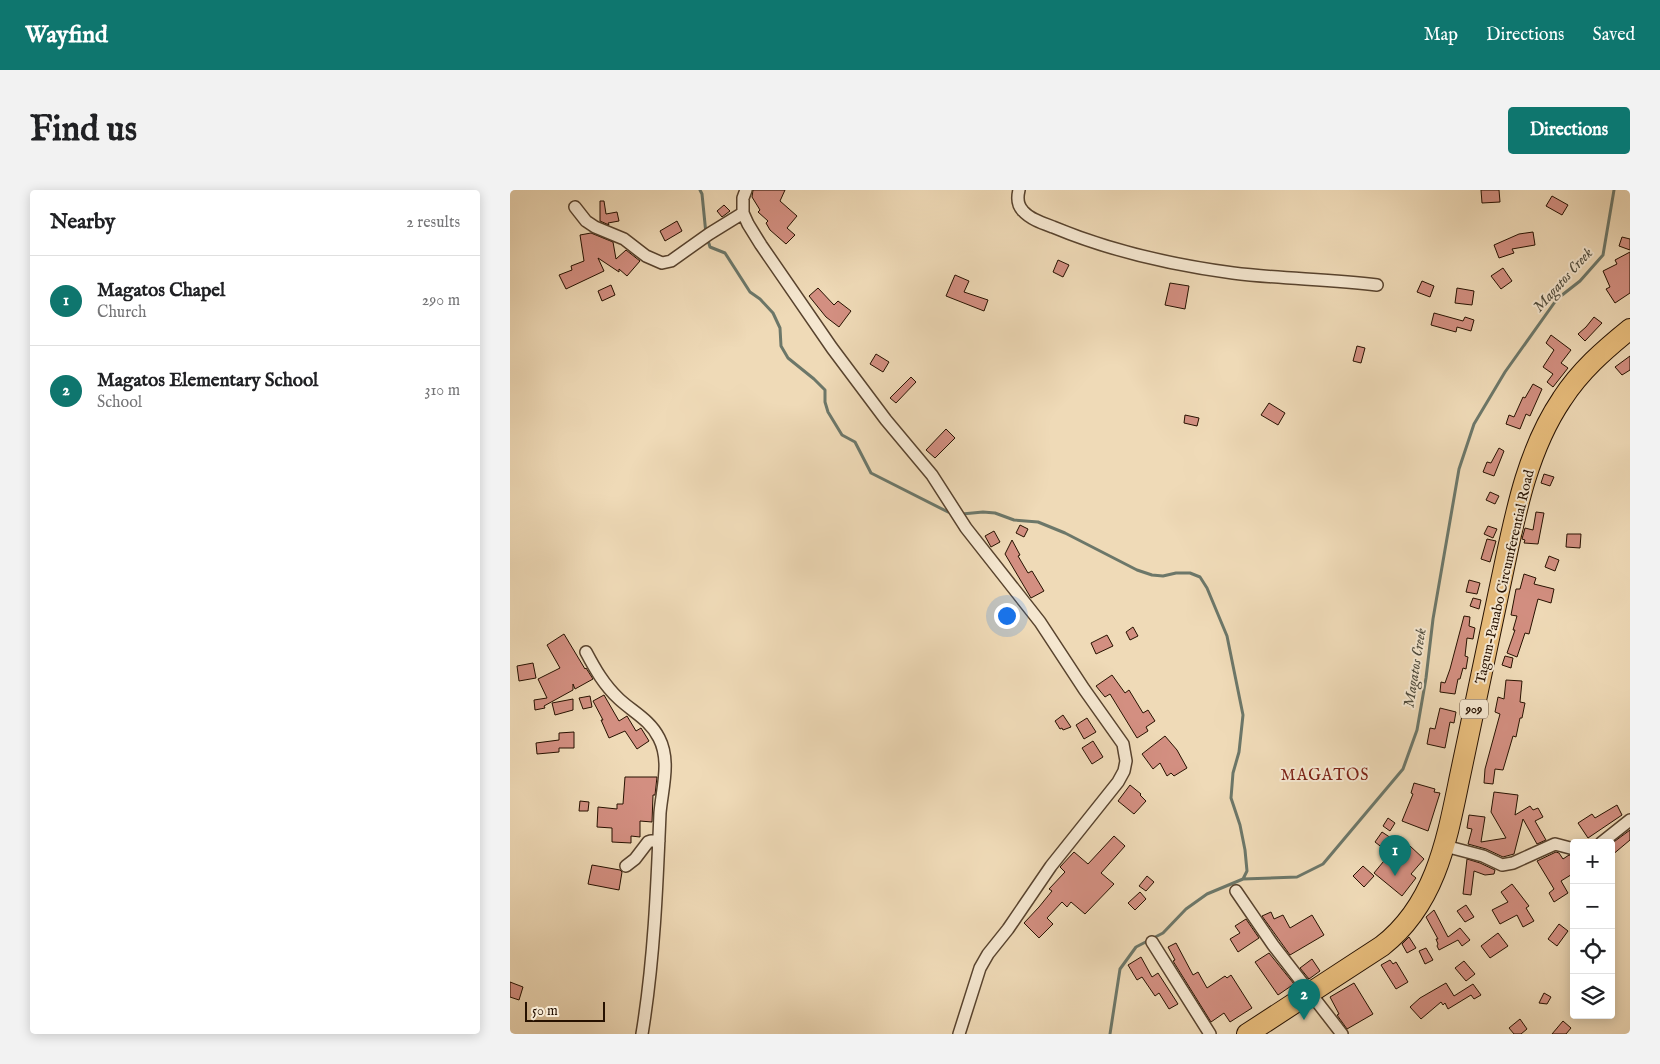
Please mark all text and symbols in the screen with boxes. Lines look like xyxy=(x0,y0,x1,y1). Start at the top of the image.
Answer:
text: Wayfind xyxy=(25,20,108,51)
text: Map xyxy=(1424,24,1458,47)
text: Directions xyxy=(1486,24,1564,47)
text: Saved xyxy=(1592,24,1635,47)
button: Directions xyxy=(1508,107,1630,154)
text: Find us xyxy=(30,108,137,153)
text: Nearby xyxy=(50,209,115,236)
text: 2 results xyxy=(406,213,460,233)
water label: Magatos Creek xyxy=(1529,244,1598,317)
text: Magatos Chapel xyxy=(97,279,225,303)
text: 1 xyxy=(63,291,69,311)
text: 290 m xyxy=(422,291,460,311)
text: Church xyxy=(97,303,146,323)
text: Magatos Elementary School xyxy=(97,369,318,393)
text: 2 xyxy=(62,381,70,401)
text: 310 m xyxy=(424,381,460,401)
text: School xyxy=(97,393,142,413)
street label: Tagum-Panabo Circumferential Road xyxy=(1472,468,1539,686)
your location xyxy=(994,603,1020,629)
water label: Magatos Creek xyxy=(1399,627,1432,709)
road number: 909 xyxy=(1460,699,1488,718)
district label: MAGATOS xyxy=(1281,766,1369,786)
pin: 1 xyxy=(1379,835,1411,876)
map controls xyxy=(1570,839,1615,1019)
button: + xyxy=(1570,839,1615,884)
button: − xyxy=(1570,884,1615,929)
button: locate xyxy=(1570,929,1615,974)
button: layers xyxy=(1570,974,1615,1019)
pin: 2 xyxy=(1288,979,1320,1020)
scale bar xyxy=(525,999,605,1022)
text: 50 m xyxy=(532,1002,558,1020)

